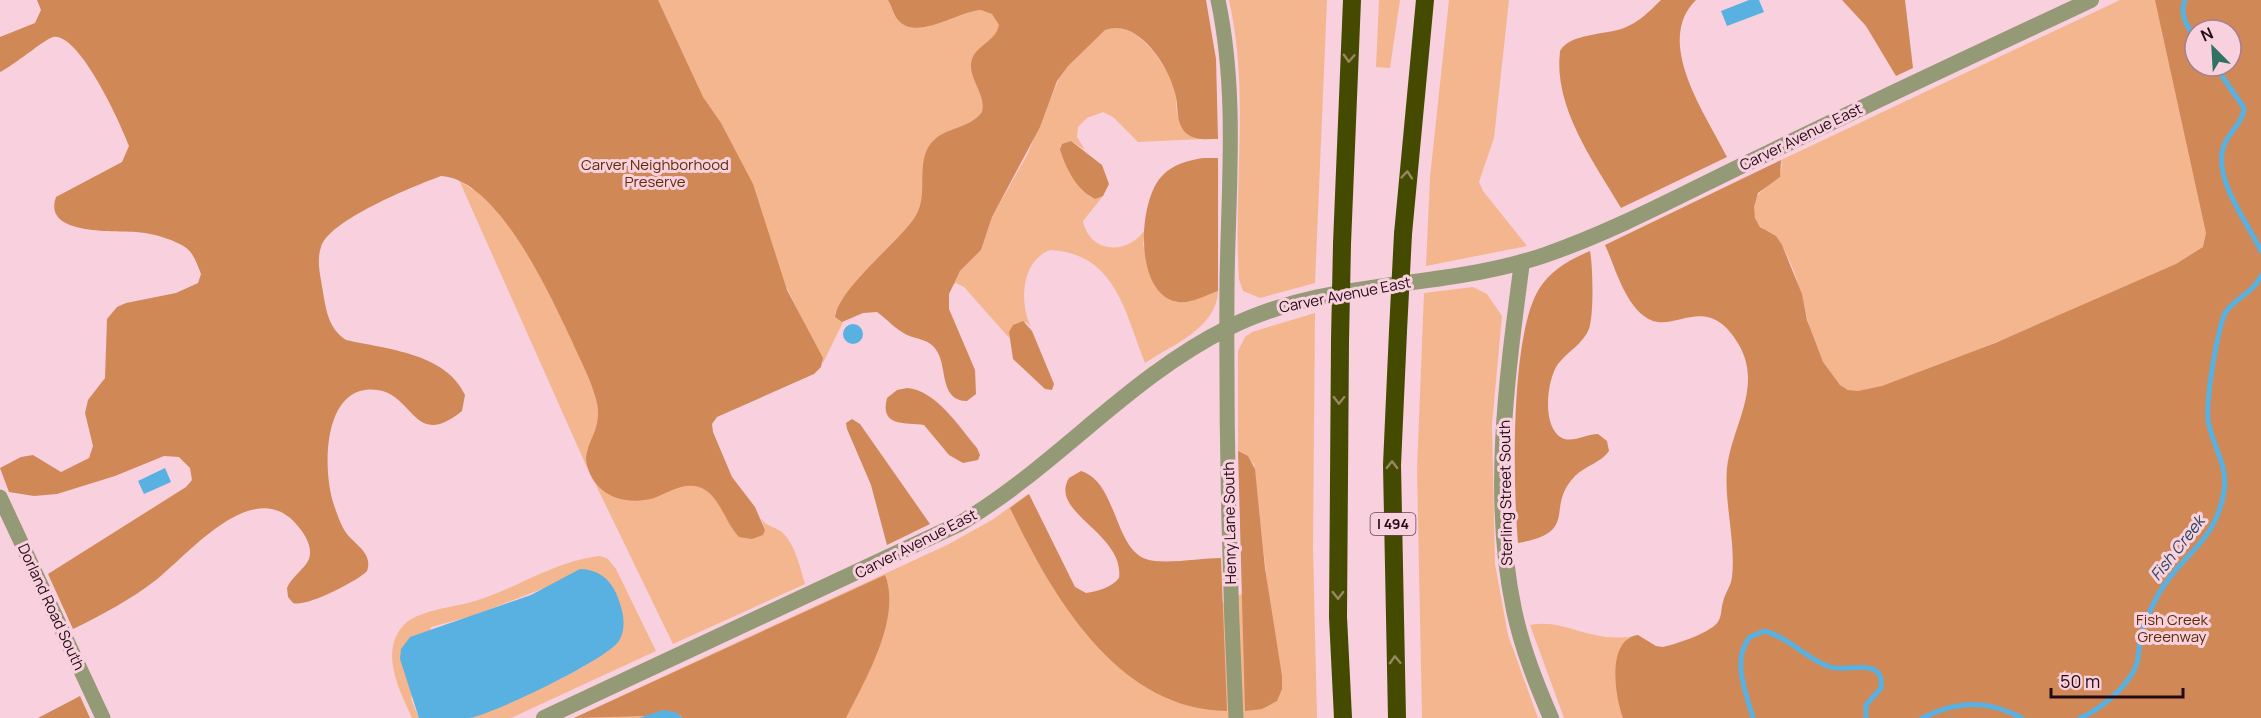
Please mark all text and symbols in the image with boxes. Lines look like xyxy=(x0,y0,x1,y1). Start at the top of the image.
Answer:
north arrow xyxy=(2183,18,2243,78)
text: N xyxy=(2197,22,2217,47)
one-way arrow xyxy=(1343,54,1356,63)
street label: Carver Avenue East xyxy=(1736,98,1866,175)
park label: Carver Neighborhood Preserve xyxy=(581,154,729,192)
one-way arrow xyxy=(1400,171,1413,180)
street label: Carver Avenue East xyxy=(1277,271,1413,318)
one-way arrow xyxy=(1333,395,1345,404)
street label: Sterling Street South xyxy=(1494,420,1517,566)
one-way arrow xyxy=(1386,460,1399,469)
street label: Henry Lane South xyxy=(1218,461,1241,584)
street label: Carver Avenue East xyxy=(851,504,980,583)
water label: Fish Creek xyxy=(2145,509,2211,585)
road number: I 494 xyxy=(1370,513,1416,535)
street label: Dorland Road South xyxy=(13,540,90,674)
one-way arrow xyxy=(1332,590,1344,599)
park label: Fish Creek Greenway xyxy=(2136,609,2208,647)
one-way arrow xyxy=(1388,655,1401,664)
scale bar xyxy=(2051,661,2183,699)
text: 50 m xyxy=(2060,669,2100,693)

